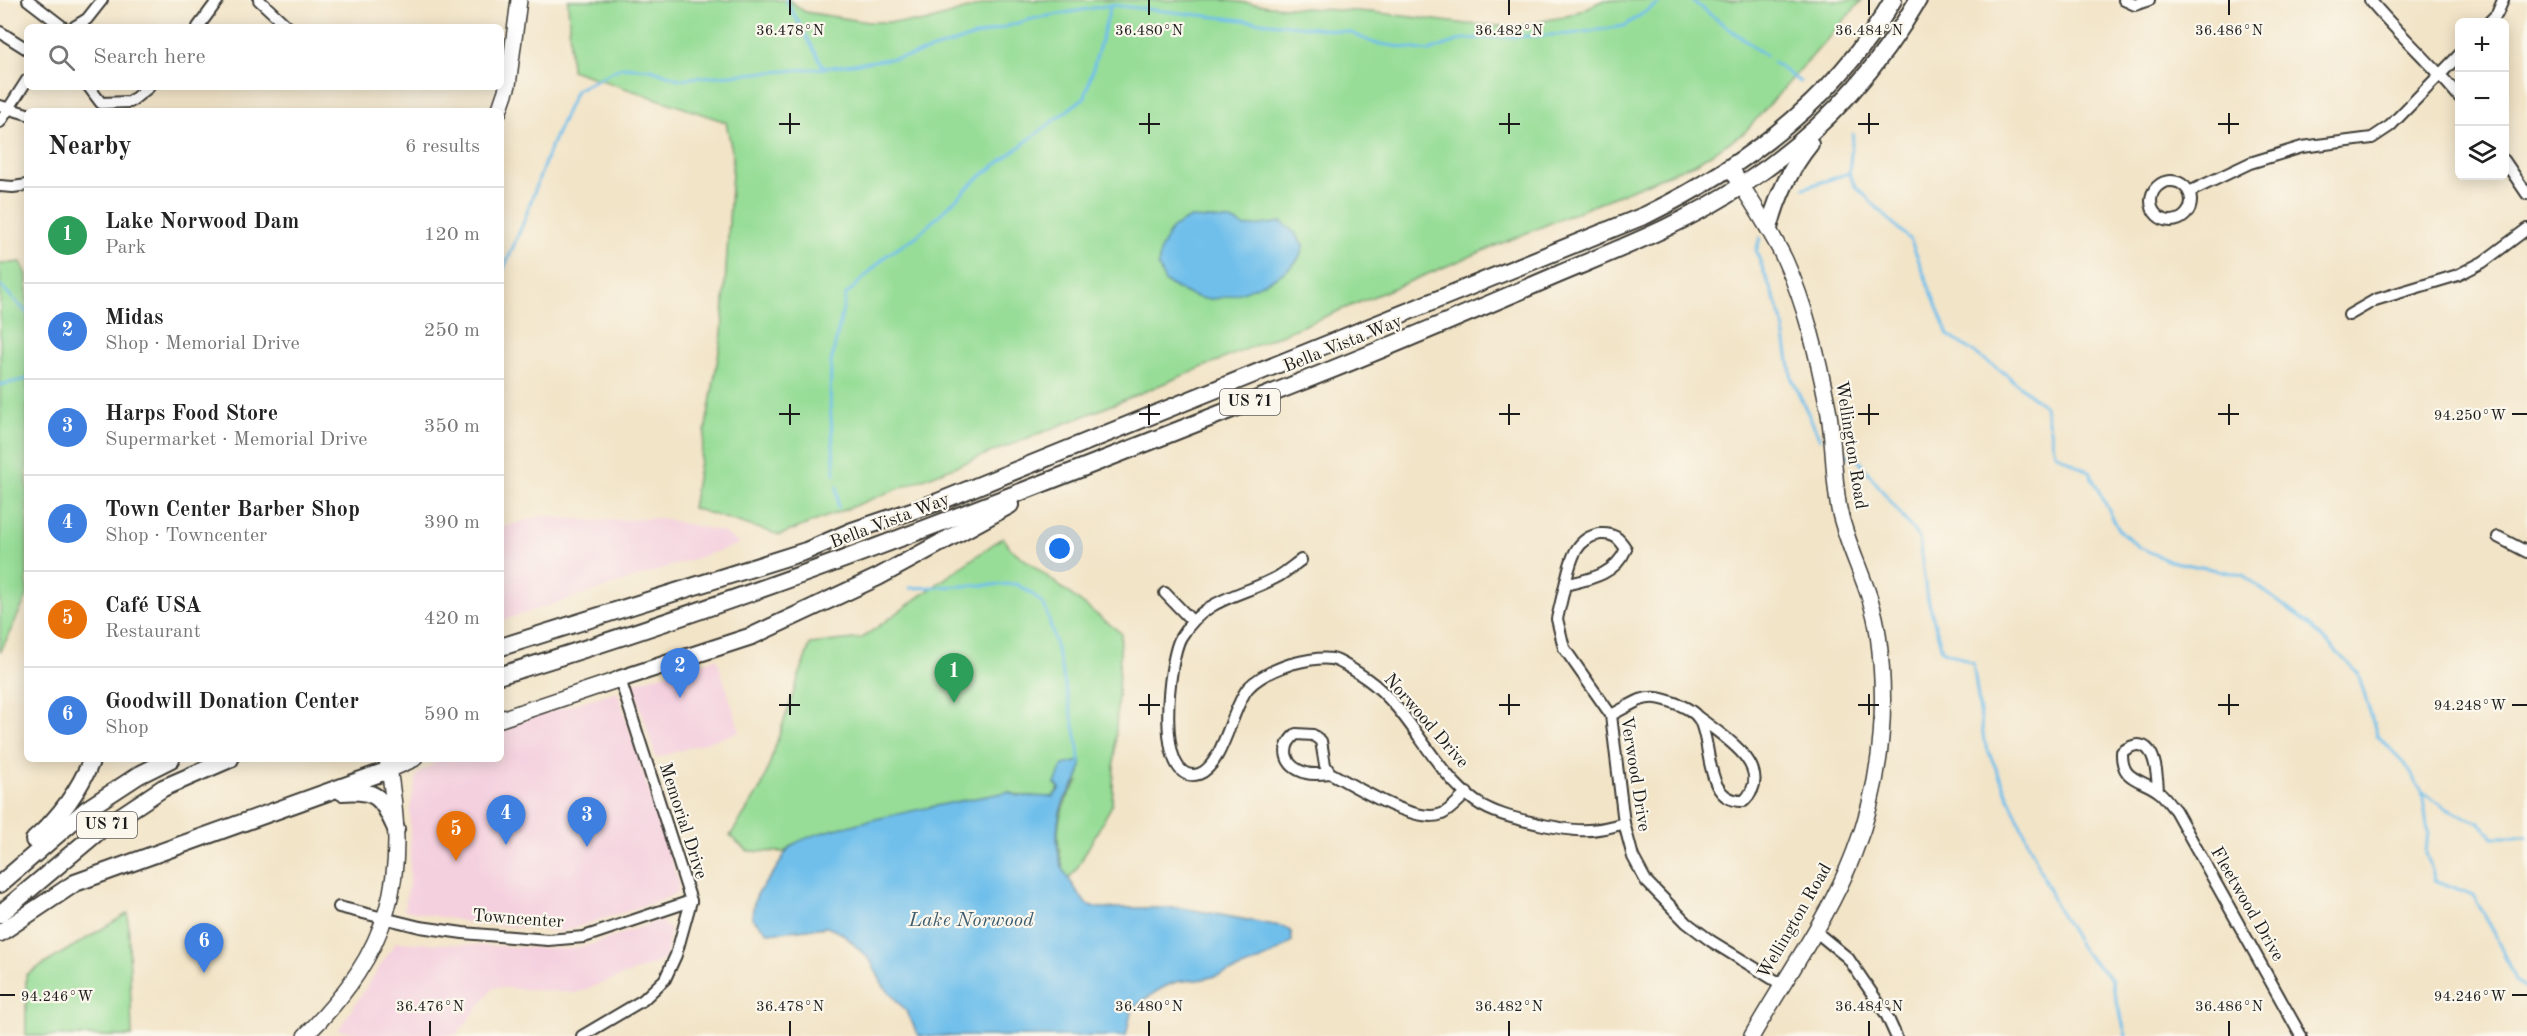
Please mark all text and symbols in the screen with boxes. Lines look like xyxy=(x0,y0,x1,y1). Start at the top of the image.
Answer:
map controls xyxy=(2455,18,2509,180)
button: + xyxy=(2455,18,2509,72)
search box xyxy=(24,24,504,90)
text: 36.478°N xyxy=(756,24,824,39)
text: 36.480°N xyxy=(1115,24,1183,39)
text: 36.482°N xyxy=(1475,24,1543,39)
text: 36.484°N xyxy=(1835,24,1903,39)
text: 36.486°N xyxy=(2195,24,2263,39)
icon: search xyxy=(45,41,78,74)
text: Search here xyxy=(93,46,206,68)
button: − xyxy=(2455,72,2509,126)
button: layers xyxy=(2455,126,2509,180)
text: Nearby xyxy=(48,134,132,160)
text: 6 results xyxy=(405,137,480,157)
text: Lake Norwood Dam xyxy=(105,211,299,233)
text: 1 xyxy=(62,225,73,245)
text: 120 m xyxy=(424,225,480,245)
text: Park xyxy=(105,238,146,258)
text: Midas xyxy=(105,307,164,329)
street label: Bella Vista Way xyxy=(1281,312,1405,376)
text: 2 xyxy=(62,321,73,341)
text: 250 m xyxy=(424,321,480,341)
text: Shop · Memorial Drive xyxy=(105,334,300,354)
street label: Wellington Road xyxy=(1832,379,1870,511)
road number: US 71 xyxy=(1220,389,1280,415)
text: Harps Food Store xyxy=(105,403,278,425)
text: 94.250°W xyxy=(2434,409,2506,424)
text: 3 xyxy=(62,417,73,437)
text: 350 m xyxy=(424,417,480,437)
text: Supermarket · Memorial Drive xyxy=(105,430,367,450)
street label: Bella Vista Way xyxy=(828,490,953,552)
text: Town Center Barber Shop xyxy=(105,499,360,521)
text: 4 xyxy=(62,513,73,533)
text: 390 m xyxy=(424,513,480,533)
text: Shop · Towncenter xyxy=(105,526,267,546)
your location xyxy=(1045,534,1074,563)
text: Café USA xyxy=(105,595,202,617)
text: 5 xyxy=(62,609,73,629)
text: 420 m xyxy=(424,609,480,629)
text: Restaurant xyxy=(105,622,201,642)
pin: 2 xyxy=(660,648,700,698)
pin: 1 xyxy=(934,654,974,703)
street label: Norwood Drive xyxy=(1380,670,1472,772)
text: Goodwill Donation Center xyxy=(105,691,359,713)
text: 94.248°W xyxy=(2434,699,2506,714)
text: 6 xyxy=(62,705,73,725)
text: 590 m xyxy=(424,705,480,725)
street label: Verwood Drive xyxy=(1617,715,1653,833)
text: Shop xyxy=(105,718,149,738)
street label: Memorial Drive xyxy=(656,761,710,881)
pin: 4 xyxy=(486,796,526,845)
pin: 3 xyxy=(568,798,606,847)
road number: US 71 xyxy=(77,812,137,838)
pin: 5 xyxy=(436,812,476,861)
street label: Fleetwood Drive xyxy=(2207,844,2287,964)
street label: Wellington Road xyxy=(1755,860,1835,982)
street label: Towncenter xyxy=(472,907,565,931)
water label: Lake Norwood xyxy=(908,911,1034,931)
pin: 6 xyxy=(184,924,224,973)
text: 94.246°W xyxy=(21,990,93,1005)
text: 94.246°W xyxy=(2434,990,2506,1005)
text: 36.476°N xyxy=(396,1000,464,1015)
text: 36.478°N xyxy=(756,1000,824,1015)
text: 36.480°N xyxy=(1115,1000,1183,1015)
text: 36.482°N xyxy=(1475,1000,1543,1015)
text: 36.484°N xyxy=(1835,1000,1903,1015)
text: 36.486°N xyxy=(2195,1000,2263,1015)

